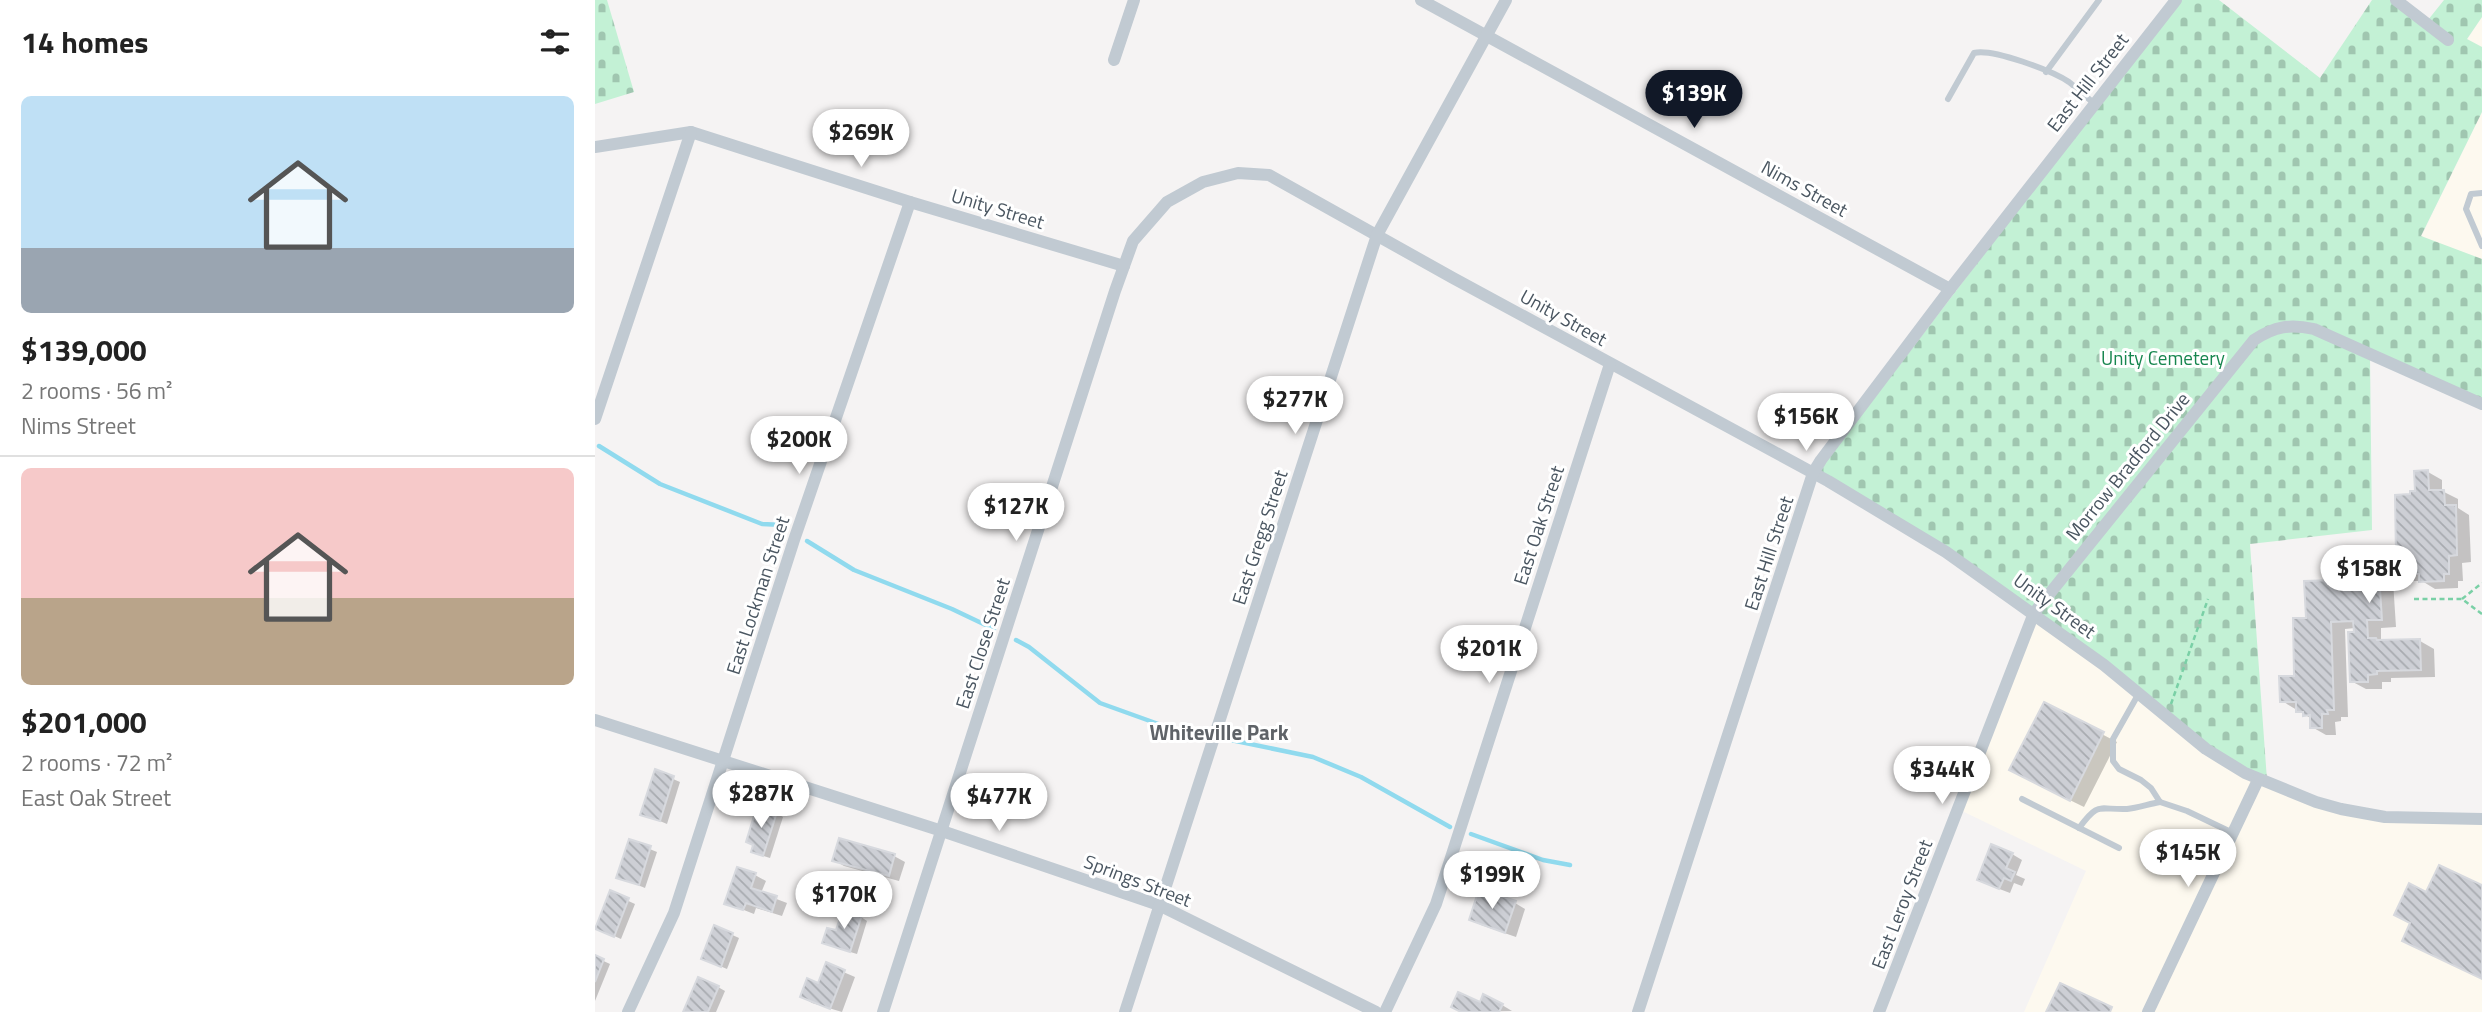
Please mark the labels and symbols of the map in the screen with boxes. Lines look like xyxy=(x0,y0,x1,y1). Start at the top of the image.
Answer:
street label: East Hill Street xyxy=(2039,26,2135,138)
pin: $139K xyxy=(1645,71,1743,130)
pin: $269K xyxy=(812,110,910,169)
street label: Nims Street xyxy=(1756,152,1854,224)
street label: Unity Street xyxy=(948,180,1048,236)
street label: Unity Street xyxy=(1515,281,1613,353)
park label: Unity Cemetery xyxy=(2101,343,2225,372)
pin: $277K xyxy=(1246,376,1344,436)
street label: Morrow Bradford Drive xyxy=(2058,386,2196,546)
pin: $156K xyxy=(1757,393,1855,453)
pin: $200K xyxy=(750,416,848,476)
street label: East Oak Street xyxy=(1505,461,1571,588)
street label: East Gregg Street xyxy=(1224,466,1295,608)
pin: $127K xyxy=(967,484,1065,543)
street label: East Hill Street xyxy=(1736,492,1800,614)
street label: East Lockman Street xyxy=(718,512,796,678)
pin: $158K xyxy=(2320,546,2418,605)
street label: Unity Street xyxy=(2008,565,2102,645)
street label: East Close Street xyxy=(947,574,1017,712)
pin: $201K xyxy=(1440,626,1538,685)
district label: Whiteville Park xyxy=(1150,716,1289,748)
pin: $344K xyxy=(1893,746,1991,806)
pin: $287K xyxy=(712,770,810,830)
pin: $477K xyxy=(950,774,1048,833)
pin: $145K xyxy=(2139,830,2237,889)
street label: East Leroy Street xyxy=(1863,835,1939,973)
street label: Springs Street xyxy=(1080,846,1196,914)
pin: $199K xyxy=(1443,852,1541,911)
pin: $170K xyxy=(795,872,893,931)

